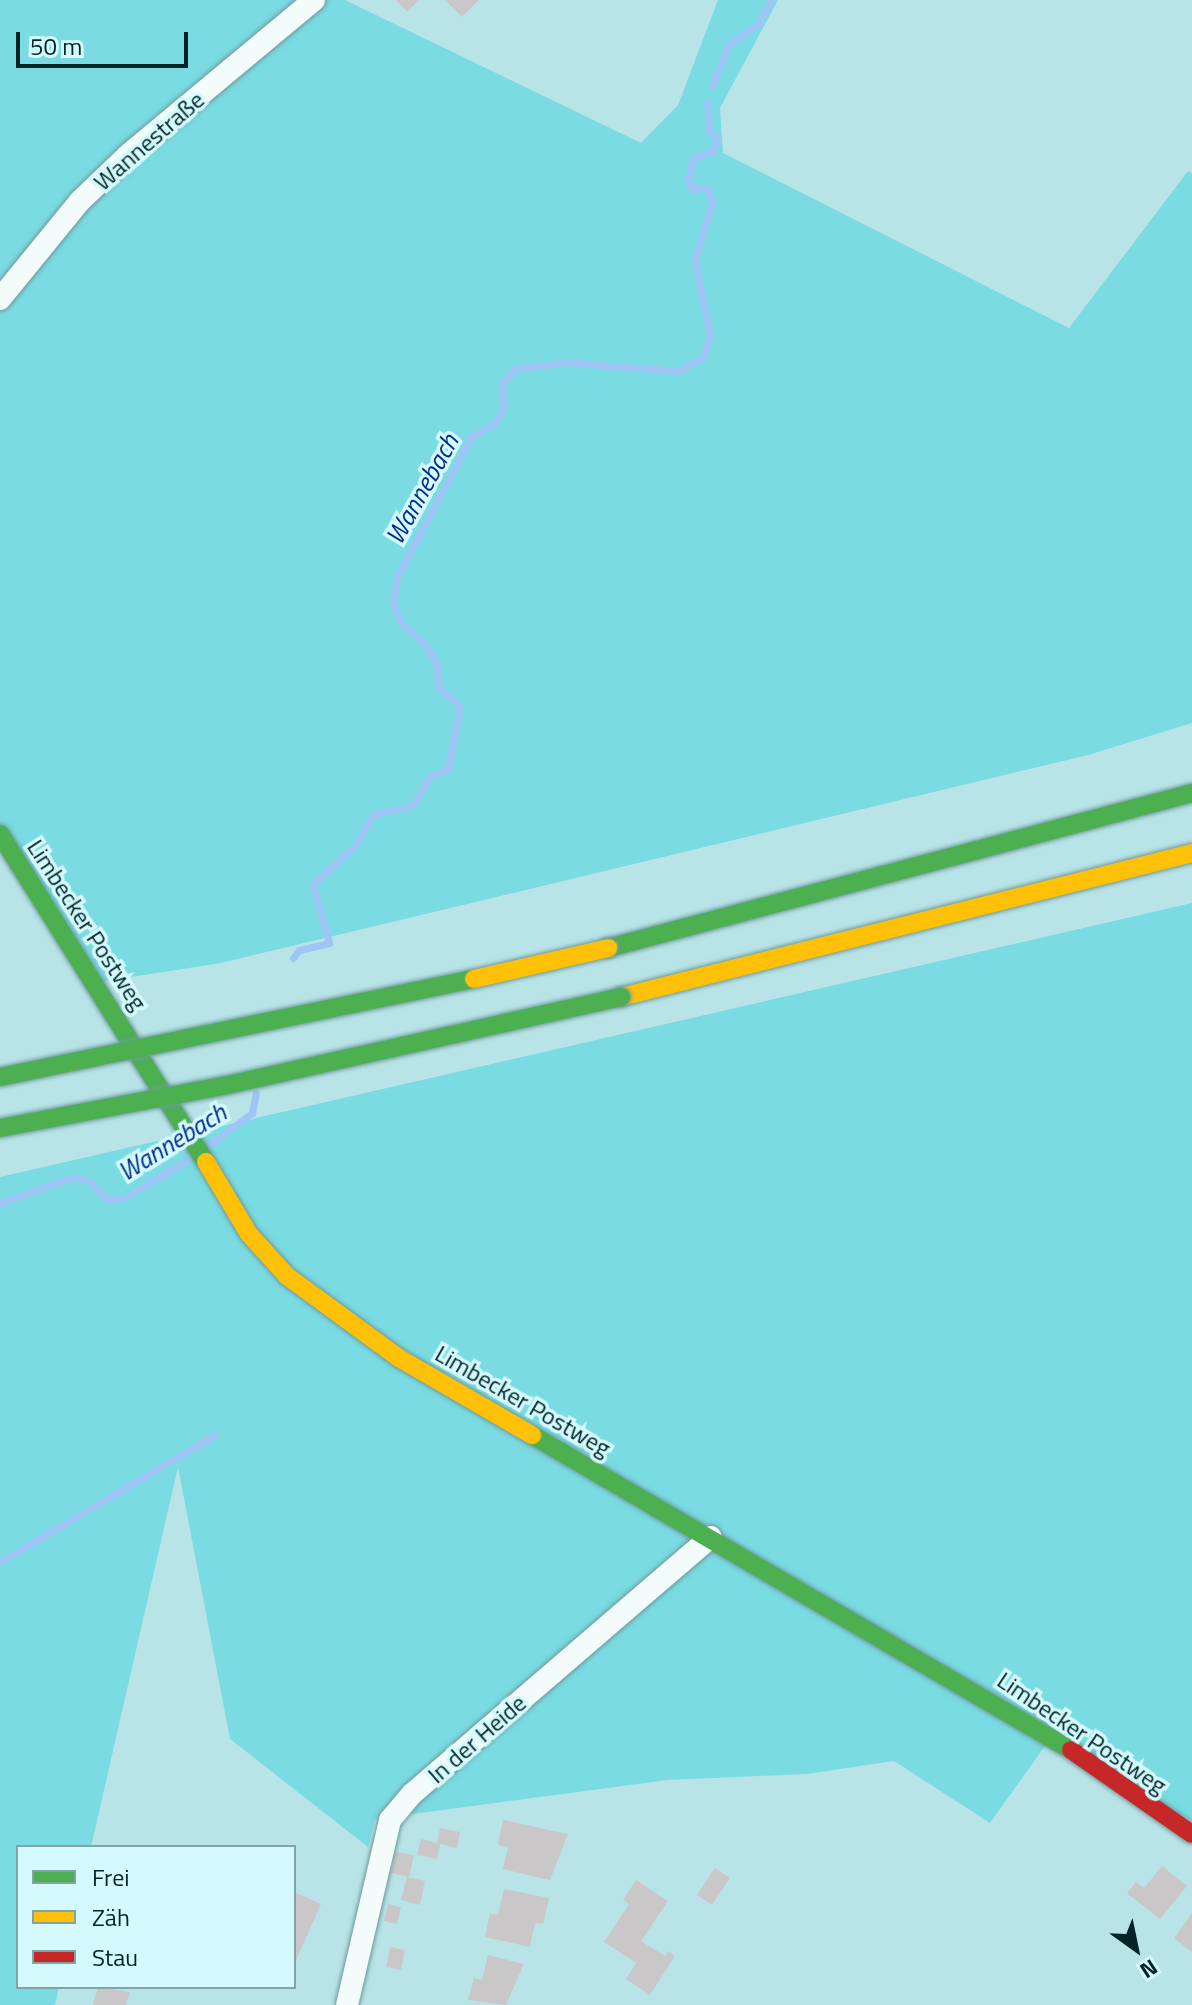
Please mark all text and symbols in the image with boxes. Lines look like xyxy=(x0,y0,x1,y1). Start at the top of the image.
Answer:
scale bar xyxy=(20,16,192,66)
text: 50 m xyxy=(30,28,82,64)
street label: Wannestraße xyxy=(88,85,210,197)
water label: Wannebach xyxy=(379,428,465,550)
street label: Limbecker Postweg xyxy=(21,834,153,1016)
water label: Wannebach xyxy=(112,1097,232,1187)
street label: Limbecker Postweg xyxy=(430,1339,616,1463)
street label: Limbecker Postweg xyxy=(992,1666,1172,1800)
street label: In der Heide xyxy=(422,1689,532,1789)
legend xyxy=(16,1845,296,1989)
text: Frei xyxy=(92,1859,130,1895)
text: Zäh xyxy=(92,1899,130,1935)
north arrow xyxy=(1096,1909,1176,1989)
text: Stau xyxy=(92,1939,138,1975)
text: N xyxy=(1133,1951,1165,1988)

